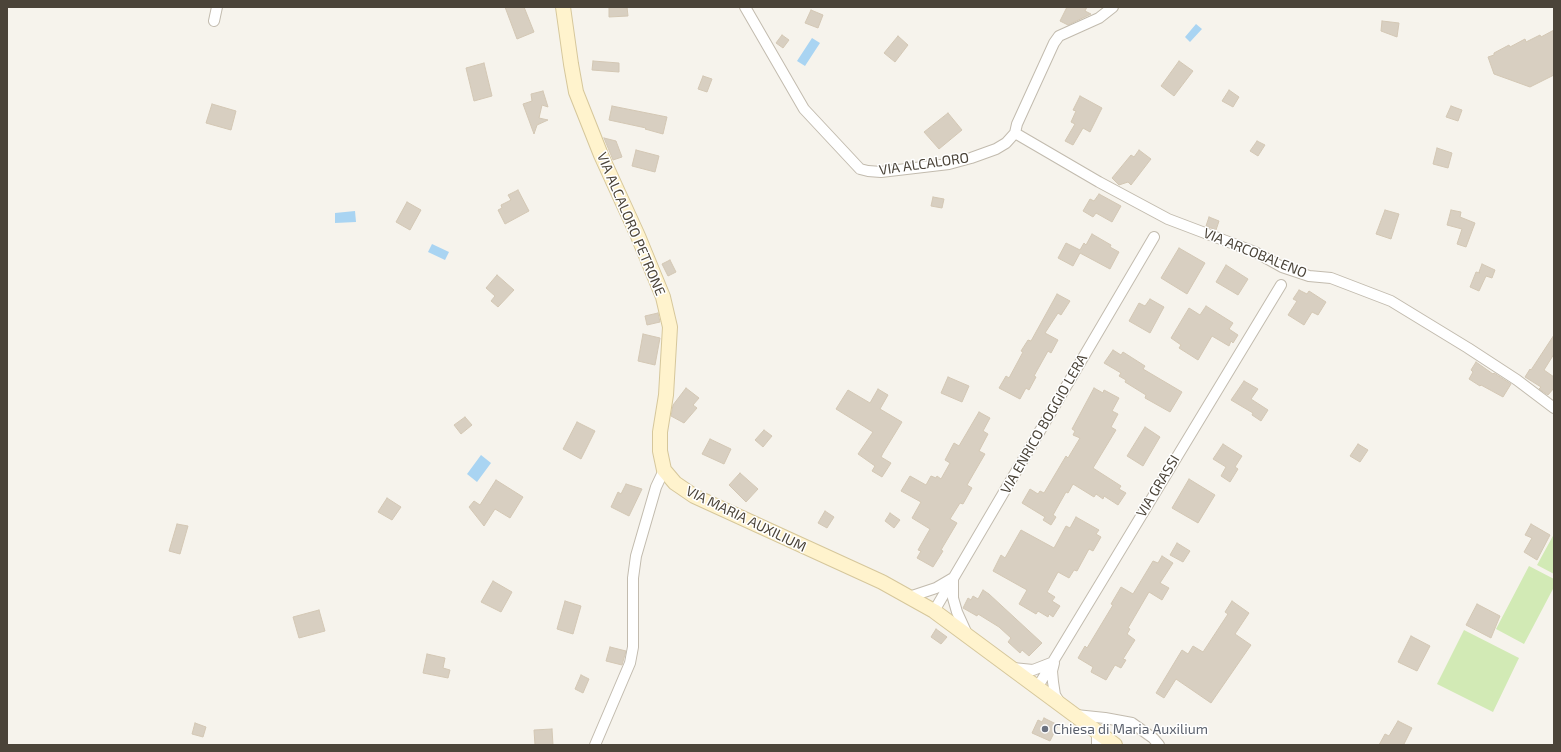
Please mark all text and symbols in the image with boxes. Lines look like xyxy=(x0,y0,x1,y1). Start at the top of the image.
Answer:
street label: VIA ALCALORO xyxy=(878,149,970,179)
street label: VIA ALCALORO PETRONE xyxy=(593,150,669,298)
street label: VIA ARCOBALENO xyxy=(1201,225,1309,281)
street label: VIA ENRICO BOGGIO LERA xyxy=(997,351,1091,497)
street label: VIA GRASSI xyxy=(1133,452,1183,520)
street label: VIA MARIA AUXILIUM xyxy=(683,483,809,555)
place label: Chiesa di Maria Auxilium xyxy=(1053,721,1208,737)
marker: Chiesa di Maria Auxilium xyxy=(1040,724,1050,734)

